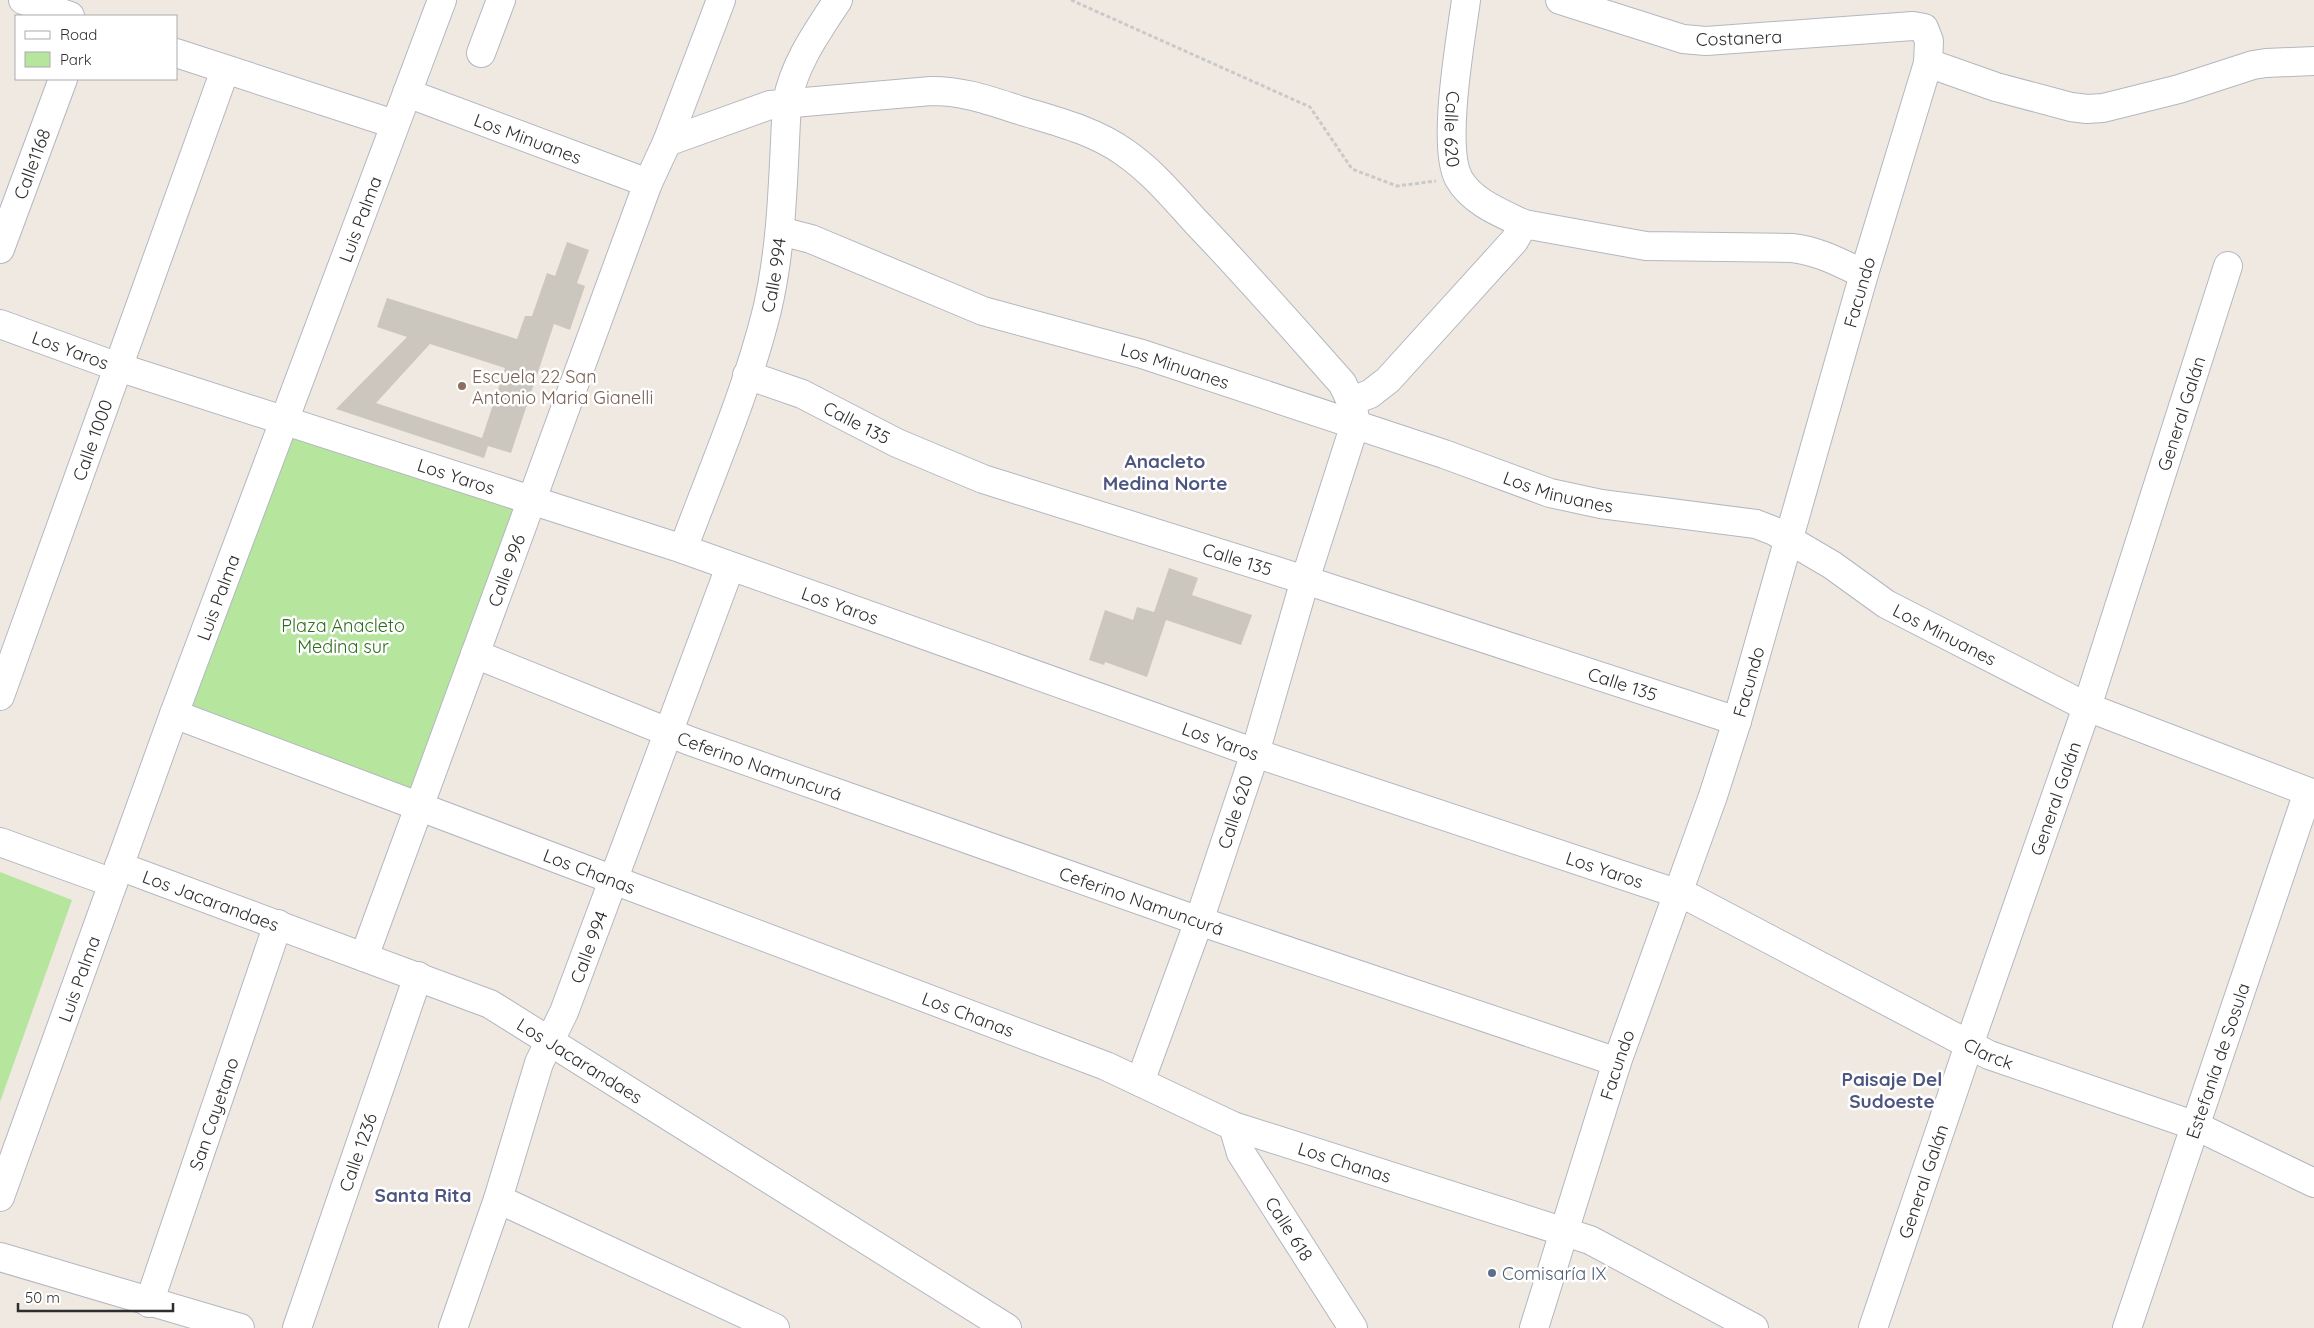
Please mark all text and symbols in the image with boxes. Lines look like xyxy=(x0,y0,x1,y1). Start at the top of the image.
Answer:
legend xyxy=(15,15,178,80)
text: Road xyxy=(60,25,97,44)
street label: Costanera xyxy=(1695,25,1783,51)
text: Park xyxy=(60,50,92,69)
street label: Calle 620 xyxy=(1440,90,1466,169)
street label: Los Minuanes xyxy=(471,108,585,169)
street label: Calle1168 xyxy=(8,125,55,202)
street label: Luis Palma xyxy=(333,173,386,265)
street label: Calle 994 xyxy=(755,236,790,315)
street label: Facundo xyxy=(1838,254,1880,330)
street label: Los Yaros xyxy=(29,325,112,374)
street label: Los Minuanes xyxy=(1118,337,1232,394)
street label: General Galán xyxy=(2152,353,2210,474)
place label: Escuela 22 San Antonio Maria Gianelli xyxy=(472,365,653,409)
marker: Escuela 22 San Antonio Maria Gianelli xyxy=(456,380,468,392)
street label: Calle 1000 xyxy=(67,396,117,484)
street label: Calle 135 xyxy=(820,396,894,449)
district label: Anacleto Medina Norte xyxy=(1103,449,1227,495)
street label: Los Yaros xyxy=(415,453,498,499)
street label: Los Minuanes xyxy=(1500,465,1615,517)
street label: Calle 996 xyxy=(482,530,530,610)
street label: Calle 135 xyxy=(1200,537,1275,581)
street label: Luis Palma xyxy=(191,551,244,644)
street label: Los Yaros xyxy=(799,581,882,629)
street label: Los Minuanes xyxy=(1889,598,2000,670)
park label: Plaza Anacleto Medina sur xyxy=(281,614,405,658)
street label: Facundo xyxy=(1727,644,1769,720)
street label: Calle 135 xyxy=(1585,662,1660,706)
street label: Los Yaros xyxy=(1179,716,1262,765)
street label: Ceferino Namuncurá xyxy=(674,726,845,805)
street label: General Galán xyxy=(2025,738,2086,858)
street label: Calle 620 xyxy=(1212,772,1258,852)
street label: Los Chanas xyxy=(540,843,639,899)
street label: Los Yaros xyxy=(1563,846,1646,893)
street label: Ceferino Namuncurá xyxy=(1056,861,1227,940)
street label: Los Jacarandaes xyxy=(139,864,282,936)
street label: Calle 994 xyxy=(564,907,612,986)
street label: Luis Palma xyxy=(53,932,105,1025)
street label: Estefanía de Sosula xyxy=(2180,980,2254,1142)
street label: Los Chanas xyxy=(919,986,1017,1042)
street label: Los Jacarandaes xyxy=(513,1012,647,1108)
street label: Facundo xyxy=(1594,1026,1639,1103)
street label: Clarck xyxy=(1960,1032,2017,1074)
street label: San Cayetano xyxy=(184,1054,243,1173)
district label: Paisaje Del Sudoeste xyxy=(1842,1067,1942,1113)
street label: Calle 1236 xyxy=(333,1109,382,1194)
street label: General Galán xyxy=(1893,1121,1953,1241)
street label: Los Chanas xyxy=(1295,1136,1394,1187)
district label: Santa Rita xyxy=(375,1183,471,1207)
street label: Calle 618 xyxy=(1260,1192,1318,1265)
place label: Comisaría IX xyxy=(1502,1262,1606,1285)
marker: Comisaría IX xyxy=(1486,1267,1498,1279)
scale bar xyxy=(18,1280,172,1312)
text: 50 m xyxy=(25,1288,60,1307)

